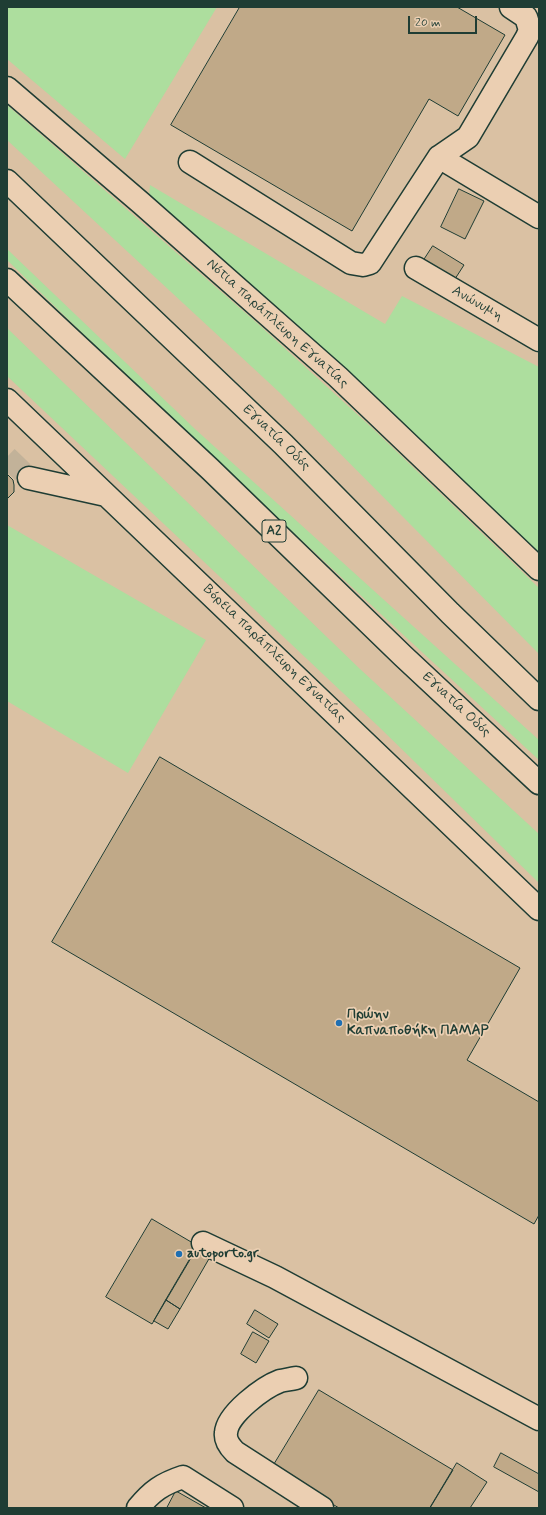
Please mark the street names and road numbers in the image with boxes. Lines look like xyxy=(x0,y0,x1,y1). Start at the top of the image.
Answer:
street label: Νότια παράπλευρη Εγνατίας xyxy=(203,256,351,392)
street label: Ανώνυμη xyxy=(448,283,506,325)
street label: Εγνατία Οδός xyxy=(239,402,313,474)
road number: Α2 xyxy=(262,520,286,542)
street label: Βόρεια παράπλευρη Εγνατίας xyxy=(199,581,349,727)
street label: Εγνατία Οδός xyxy=(418,669,494,741)

